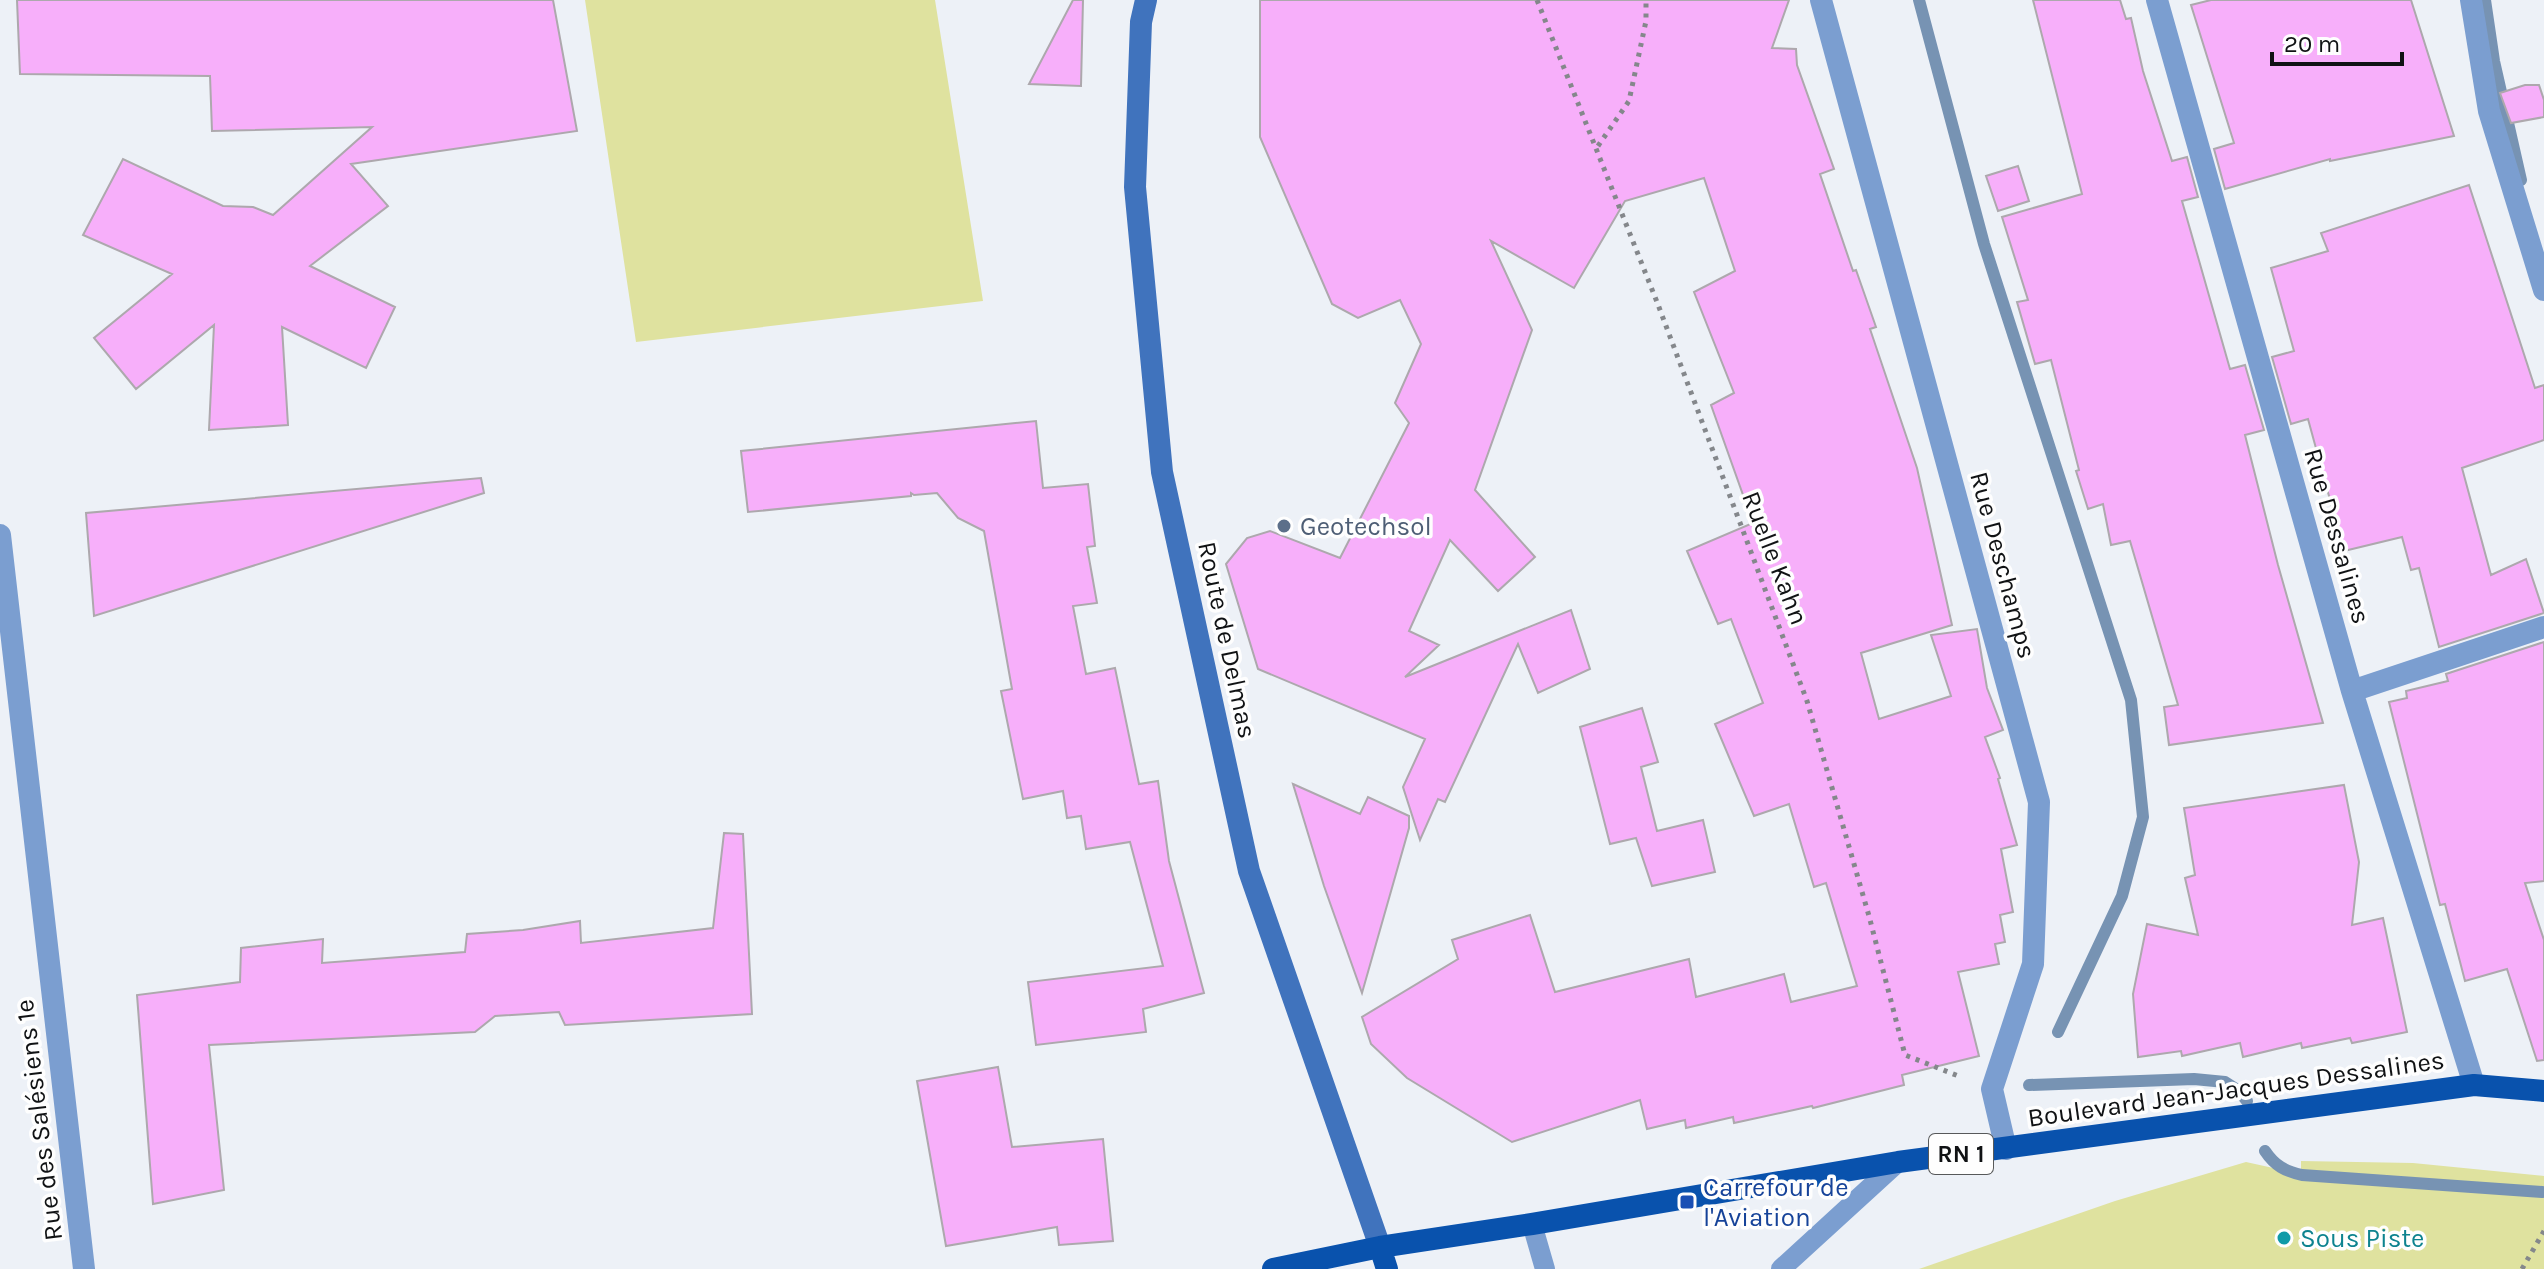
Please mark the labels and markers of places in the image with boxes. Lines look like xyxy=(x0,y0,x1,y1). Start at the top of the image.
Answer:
place label: Geotechsol xyxy=(1300,511,1432,542)
marker: Geotechsol xyxy=(1275,517,1293,535)
place label: Carrefour de l'Aviation xyxy=(1703,1172,1849,1233)
marker: Carrefour de l'Aviation xyxy=(1678,1193,1696,1211)
place label: Sous Piste xyxy=(2300,1223,2424,1254)
marker: Sous Piste xyxy=(2275,1229,2293,1247)

